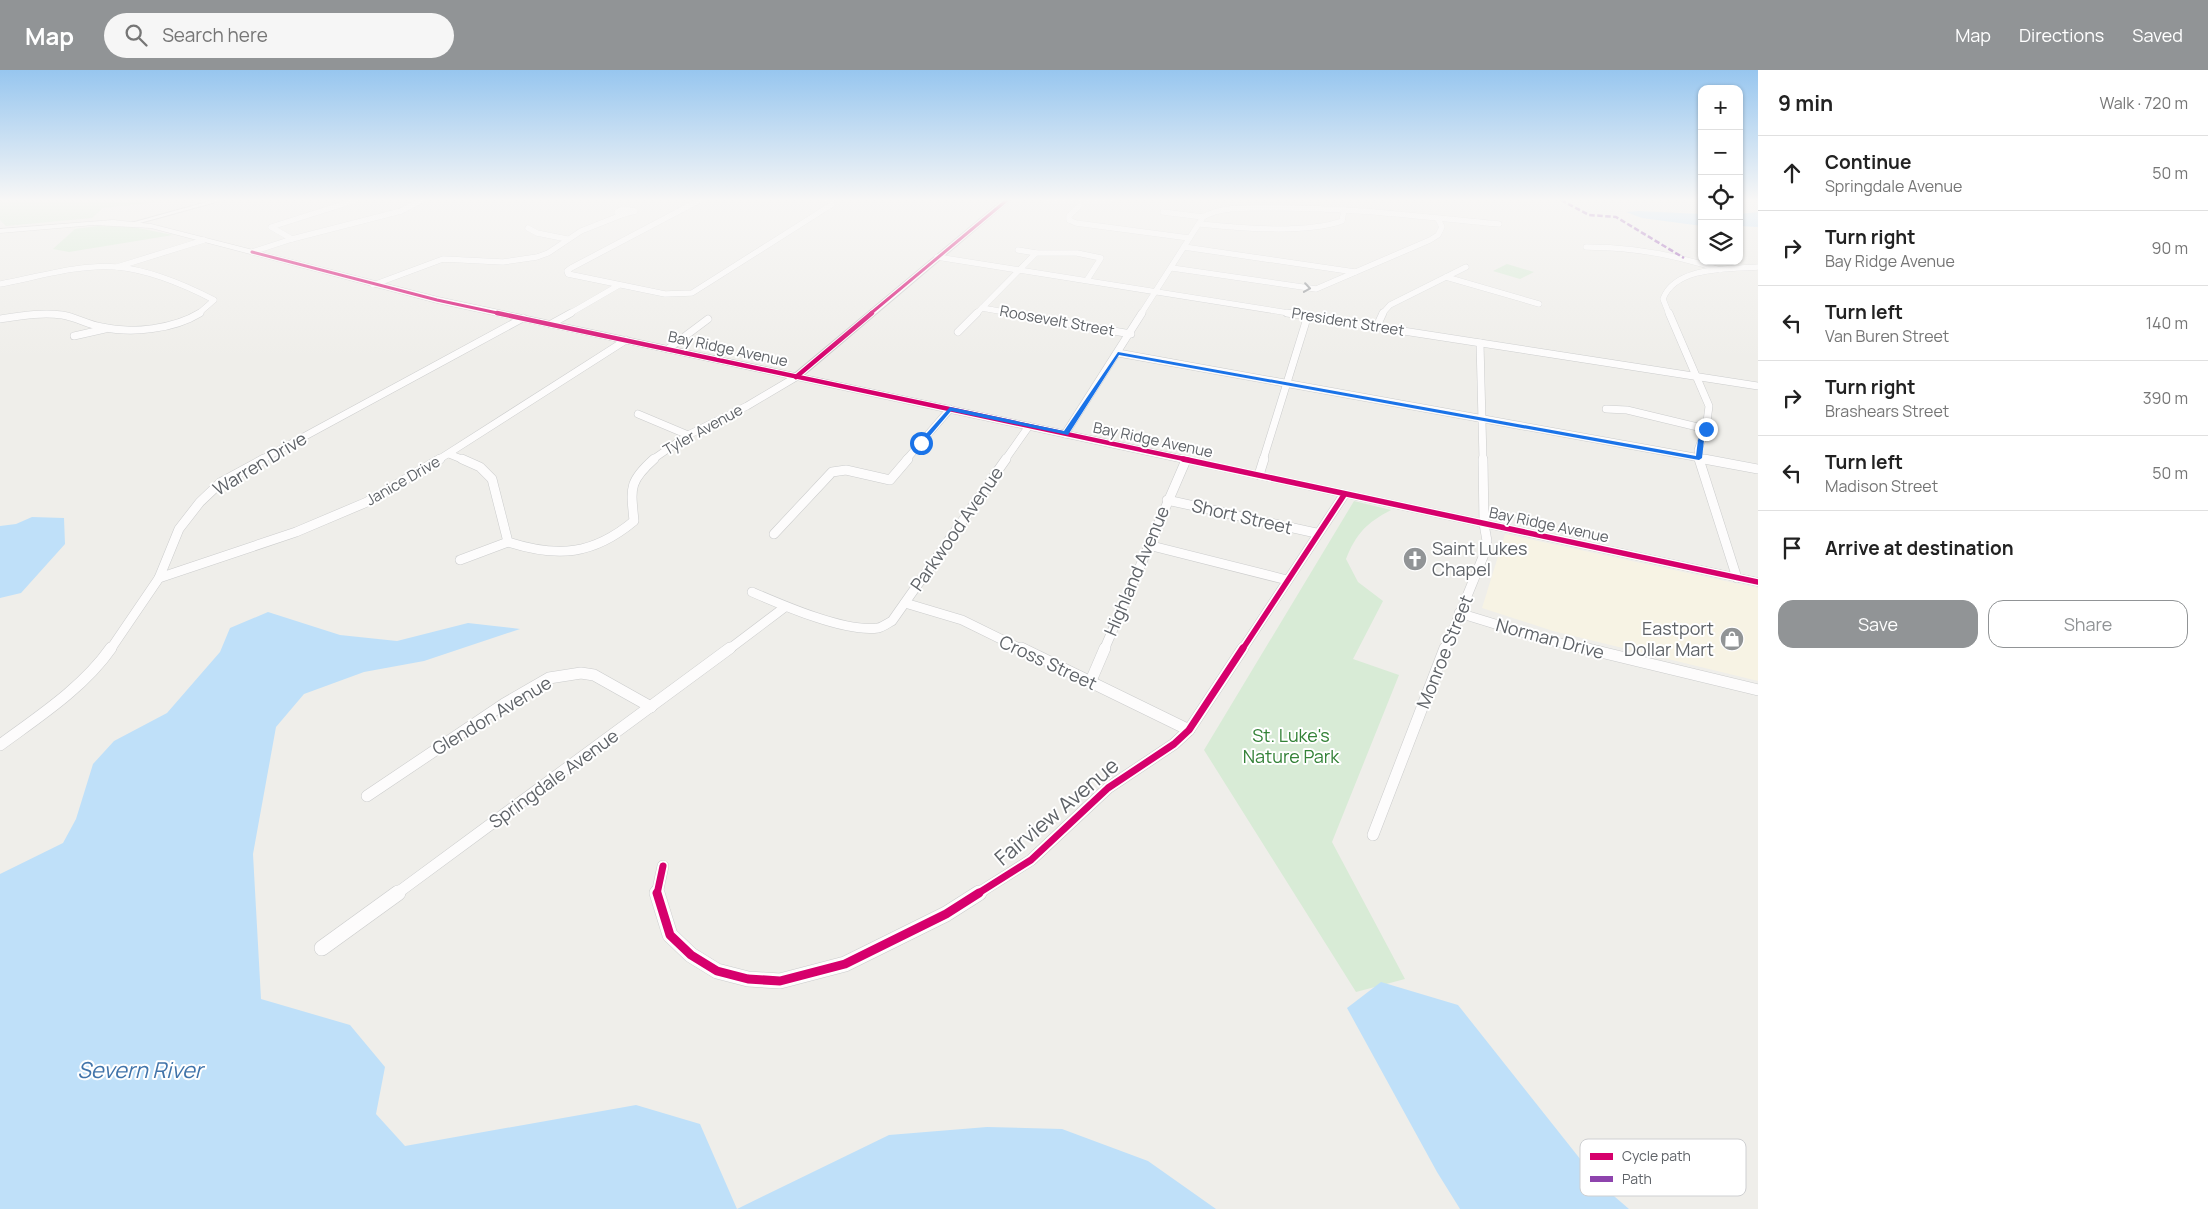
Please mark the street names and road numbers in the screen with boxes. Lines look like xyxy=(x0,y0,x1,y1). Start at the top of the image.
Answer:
street label: Roosevelt Street xyxy=(998,300,1116,341)
street label: President Street xyxy=(1290,302,1406,341)
street label: Bay Ridge Avenue xyxy=(666,326,790,371)
street label: Tyler Avenue xyxy=(659,399,746,460)
street label: Bay Ridge Avenue xyxy=(1091,417,1215,462)
street label: Warren Drive xyxy=(208,426,311,501)
street label: Janice Drive xyxy=(362,451,444,510)
street label: Parkwood Avenue xyxy=(904,462,1008,595)
street label: Short Street xyxy=(1190,493,1295,539)
street label: Highland Avenue xyxy=(1098,502,1174,639)
street label: Bay Ridge Avenue xyxy=(1487,502,1611,547)
street label: Monroe Street xyxy=(1410,591,1478,712)
street label: Norman Drive xyxy=(1493,612,1607,664)
street label: Cross Street xyxy=(996,629,1101,695)
street label: Glendon Avenue xyxy=(427,670,556,760)
street label: Springdale Avenue xyxy=(484,723,623,833)
street label: Fairview Avenue xyxy=(988,751,1124,871)

